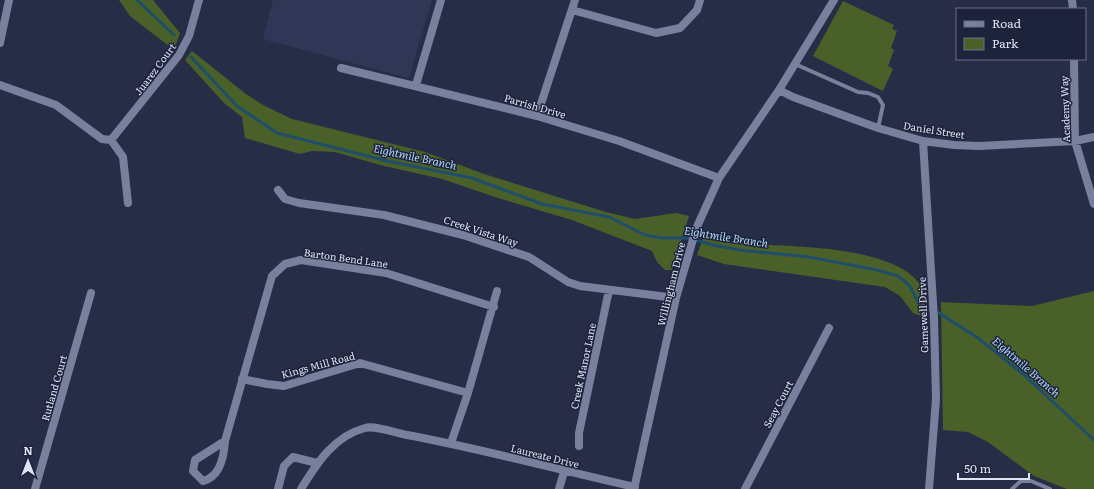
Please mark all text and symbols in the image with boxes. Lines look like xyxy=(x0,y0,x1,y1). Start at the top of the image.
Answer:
legend xyxy=(956,8,1086,60)
text: Road xyxy=(992,14,1022,32)
text: Park xyxy=(992,34,1019,52)
street label: Juarez Court xyxy=(130,40,179,98)
street label: Academy Way xyxy=(1056,75,1073,143)
street label: Parrish Drive xyxy=(503,90,568,121)
street label: Daniel Street xyxy=(902,117,966,142)
water label: Eightmile Branch xyxy=(372,139,459,173)
street label: Creek Vista Way xyxy=(442,211,521,250)
water label: Eightmile Branch xyxy=(683,221,770,251)
street label: Willingham Drive xyxy=(653,240,688,327)
street label: Barton Bend Lane xyxy=(303,244,389,271)
street label: Gamewell Drive xyxy=(914,277,931,353)
street label: Creek Manor Lane xyxy=(566,322,599,410)
water label: Eightmile Branch xyxy=(989,332,1064,400)
street label: Kings Mill Road xyxy=(279,347,356,382)
street label: Rutland Court xyxy=(37,353,70,423)
street label: Seay Court xyxy=(759,377,796,430)
street label: Laureate Drive xyxy=(509,440,581,471)
north arrow xyxy=(8,441,48,481)
text: N xyxy=(23,442,33,458)
scale bar xyxy=(958,455,1029,481)
text: 50 m xyxy=(964,459,991,477)

